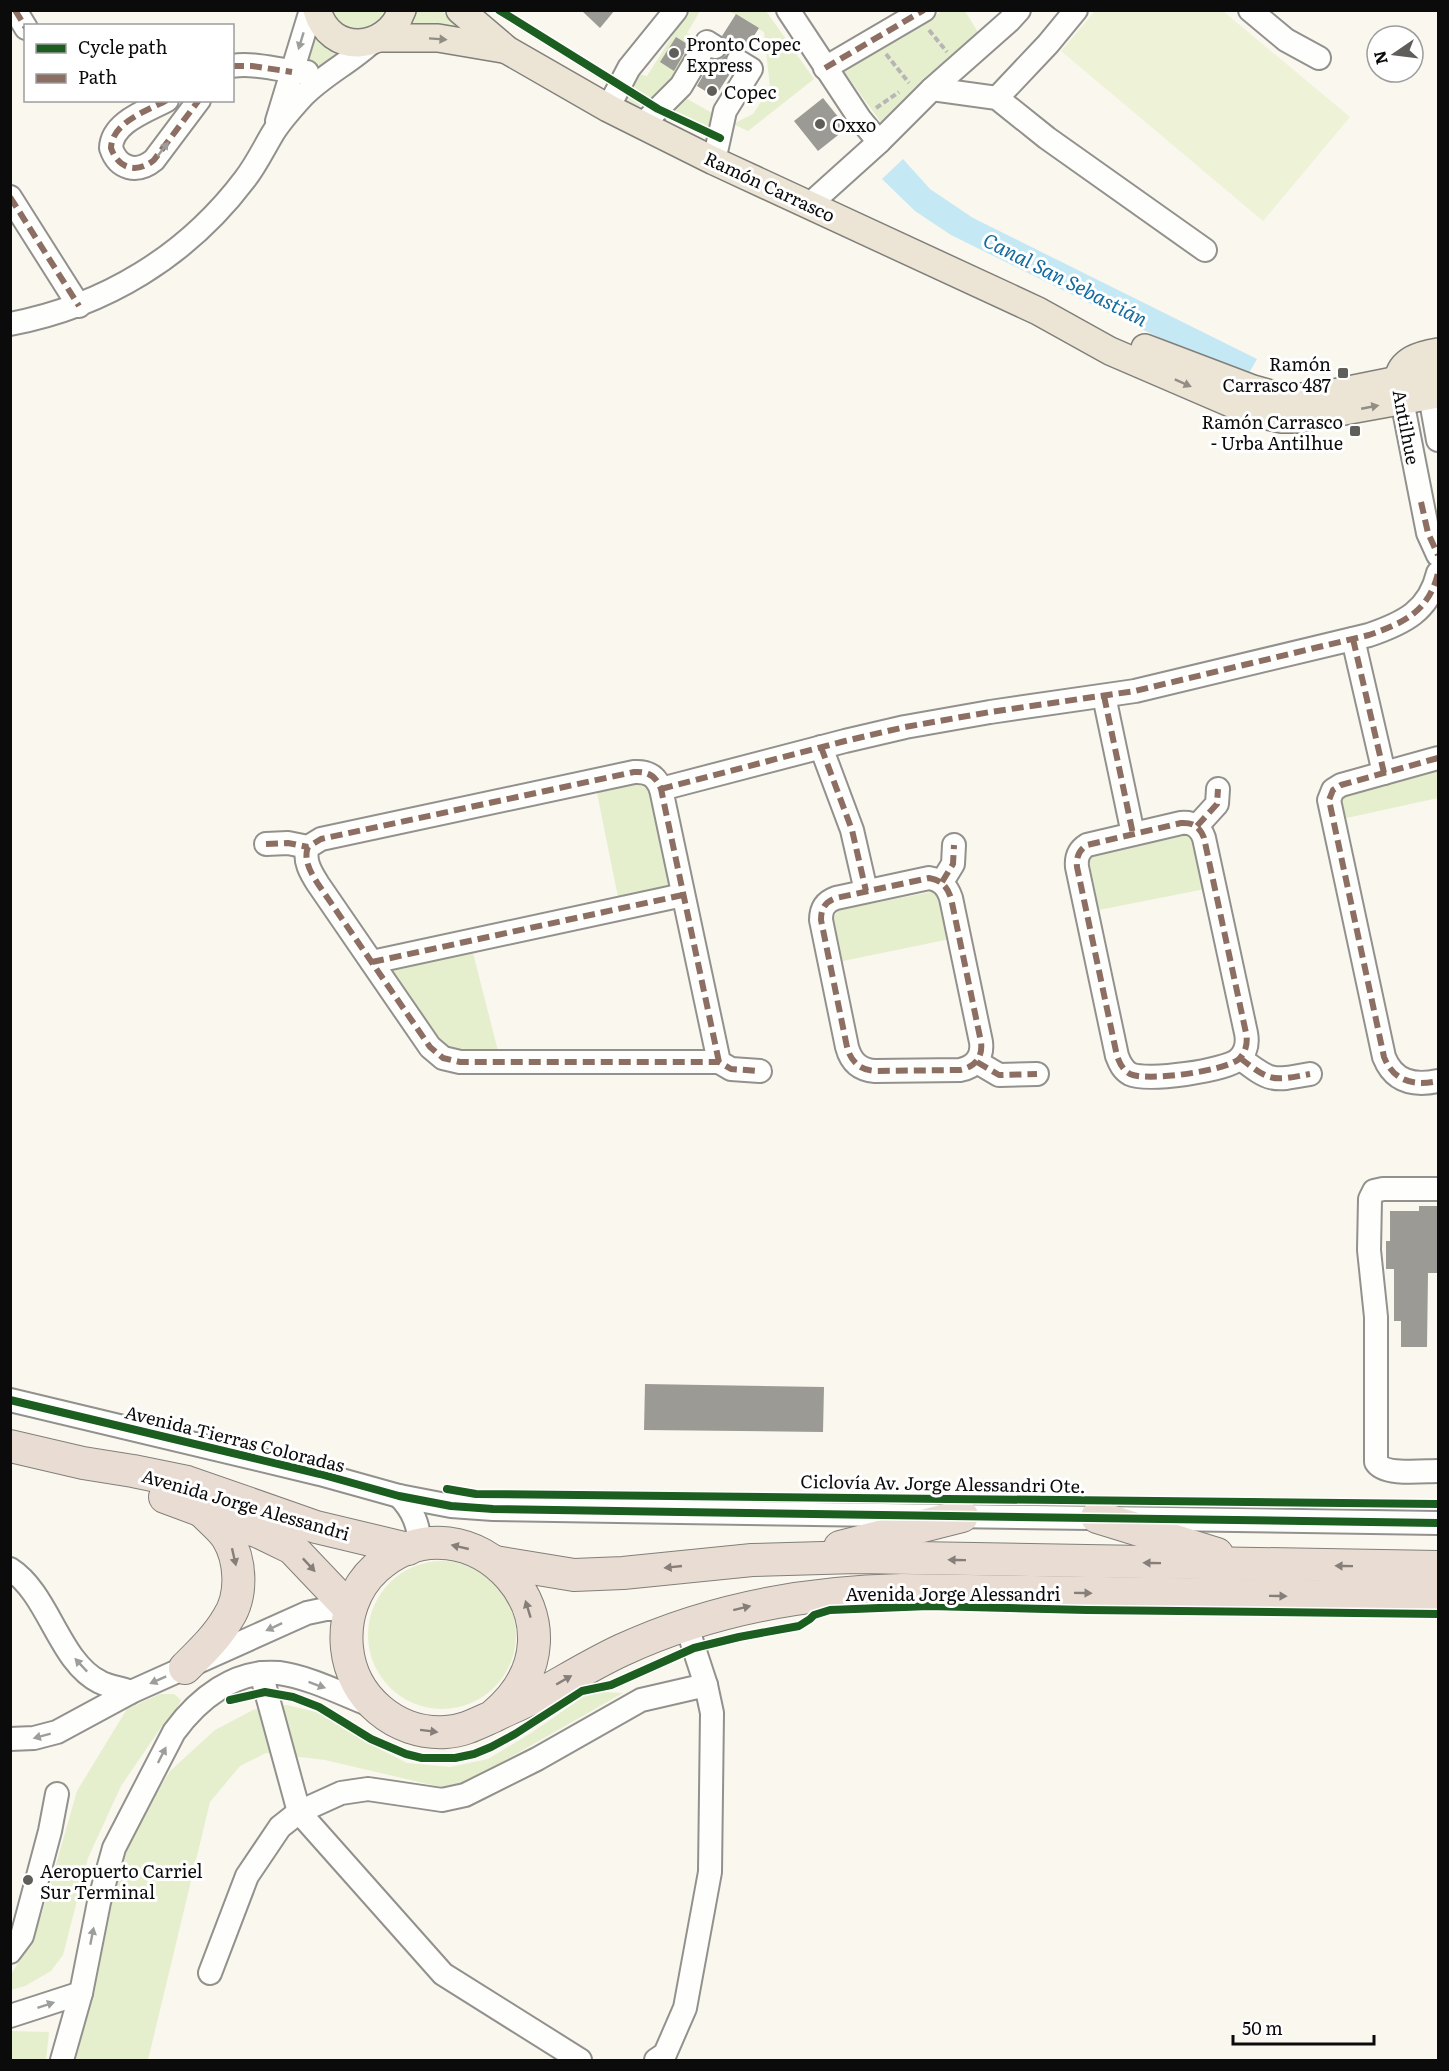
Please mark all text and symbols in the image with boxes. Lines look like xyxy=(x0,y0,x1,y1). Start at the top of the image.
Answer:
legend xyxy=(24,24,234,102)
north arrow xyxy=(1365,24,1425,84)
place label: Pronto Copec Express xyxy=(686,30,801,78)
one-way arrow xyxy=(296,32,305,50)
text: Cycle path xyxy=(78,33,167,60)
one-way arrow xyxy=(429,34,448,43)
marker: Pronto Copec Express xyxy=(667,46,681,60)
text: N xyxy=(1366,48,1393,67)
text: Path xyxy=(78,63,117,90)
place label: Copec xyxy=(724,78,776,105)
marker: Copec xyxy=(705,84,719,98)
place label: Oxxo xyxy=(832,111,876,138)
marker: Oxxo xyxy=(813,117,827,131)
one-way arrow xyxy=(156,141,168,156)
street label: Ramón Carrasco xyxy=(700,144,840,228)
water label: Canal San Sebastián xyxy=(979,224,1154,332)
place label: Ramón Carrasco 487 xyxy=(1223,350,1331,398)
marker: Ramón Carrasco 487 xyxy=(1336,366,1350,380)
one-way arrow xyxy=(1174,378,1192,388)
street label: Antilhue xyxy=(1387,387,1427,467)
one-way arrow xyxy=(1361,402,1380,411)
place label: Ramón Carrasco - Urba Antilhue xyxy=(1201,408,1343,456)
marker: Ramón Carrasco - Urba Antilhue xyxy=(1348,424,1362,438)
street label: Avenida Tierras Coloradas xyxy=(122,1398,348,1478)
street label: Avenida Jorge Alessandri xyxy=(139,1461,353,1547)
street label: Ciclovía Av. Jorge Alessandri Ote. xyxy=(800,1467,1086,1499)
one-way arrow xyxy=(450,1542,469,1551)
one-way arrow xyxy=(230,1548,240,1567)
one-way arrow xyxy=(948,1555,967,1565)
one-way arrow xyxy=(301,1557,315,1571)
one-way arrow xyxy=(1143,1558,1162,1568)
one-way arrow xyxy=(1334,1561,1353,1571)
one-way arrow xyxy=(663,1562,682,1572)
street label: Avenida Jorge Alessandri xyxy=(845,1580,1061,1607)
one-way arrow xyxy=(1073,1588,1092,1598)
one-way arrow xyxy=(1268,1591,1287,1601)
one-way arrow xyxy=(523,1600,533,1618)
one-way arrow xyxy=(733,1602,751,1612)
one-way arrow xyxy=(265,1622,282,1631)
one-way arrow xyxy=(74,1658,88,1673)
one-way arrow xyxy=(149,1675,167,1685)
one-way arrow xyxy=(556,1675,572,1686)
one-way arrow xyxy=(308,1680,326,1690)
one-way arrow xyxy=(420,1726,439,1736)
one-way arrow xyxy=(32,1732,50,1741)
one-way arrow xyxy=(157,1747,167,1764)
place label: Aeropuerto Carriel Sur Terminal xyxy=(40,1857,203,1905)
marker: Aeropuerto Carriel Sur Terminal xyxy=(21,1873,35,1887)
one-way arrow xyxy=(88,1926,97,1945)
one-way arrow xyxy=(37,1999,55,2009)
scale bar xyxy=(1233,2008,1374,2046)
text: 50 m xyxy=(1242,2014,1283,2041)

